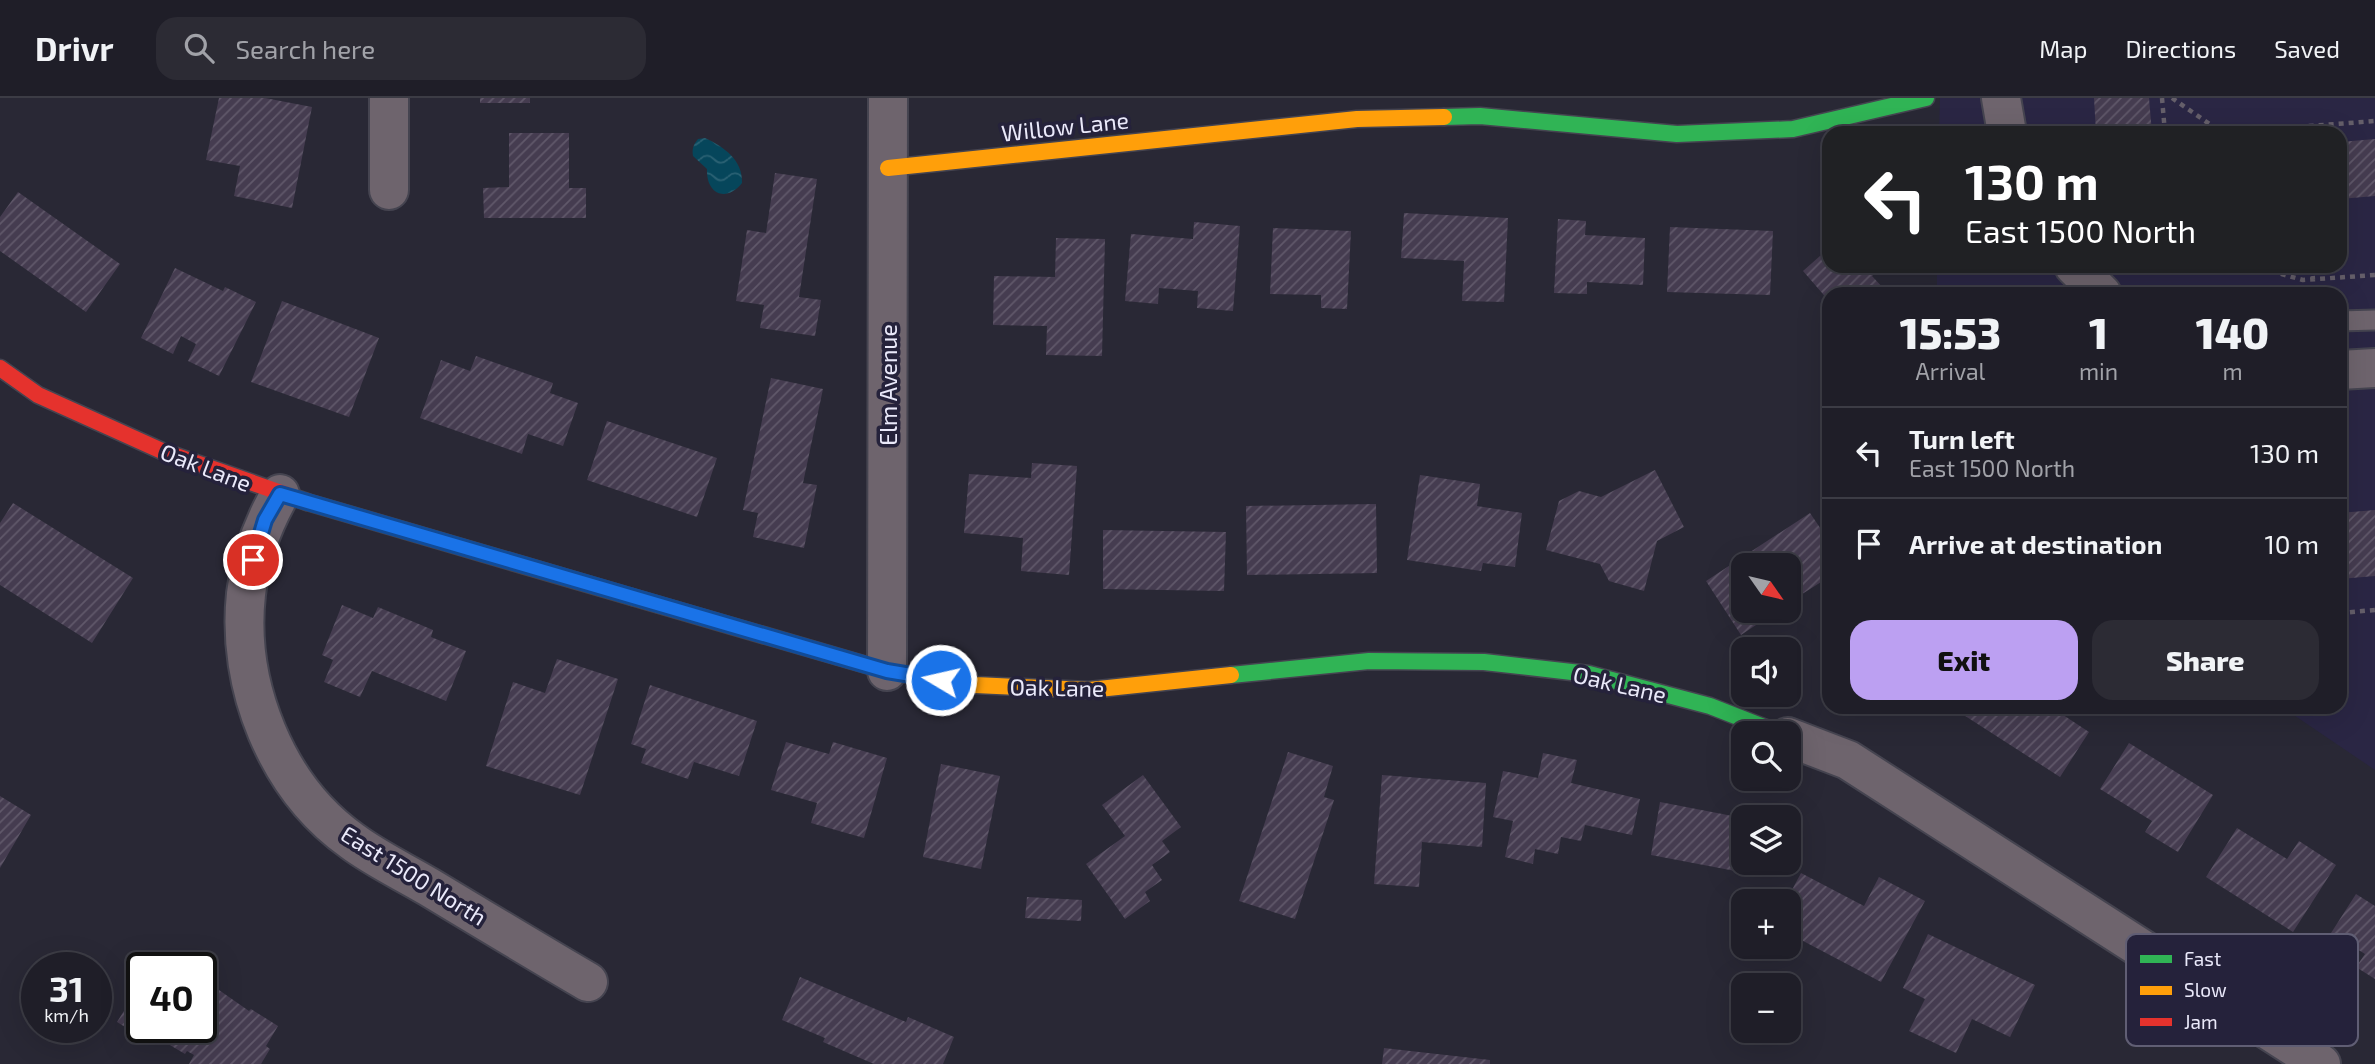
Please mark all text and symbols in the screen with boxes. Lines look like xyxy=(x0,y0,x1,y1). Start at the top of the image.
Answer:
search box xyxy=(156,17,646,80)
text: Drivr xyxy=(35,28,114,68)
icon: search xyxy=(180,29,218,67)
text: Search here xyxy=(236,33,375,64)
text: Map xyxy=(2039,34,2087,63)
text: Directions xyxy=(2125,34,2236,63)
text: Saved xyxy=(2274,34,2340,63)
street label: Willow Lane xyxy=(1000,105,1130,147)
text: 130 m xyxy=(1965,151,2099,210)
icon: left xyxy=(1850,154,1941,245)
text: East 1500 North xyxy=(1965,211,2196,249)
text: 15:53 xyxy=(1900,307,2001,357)
text: 1 xyxy=(2089,307,2108,357)
text: 140 xyxy=(2196,307,2269,357)
street label: Elm Avenue xyxy=(874,324,902,446)
text: Arrival xyxy=(1915,357,1985,385)
text: min xyxy=(2079,357,2118,385)
text: m xyxy=(2222,357,2243,385)
text: Turn left xyxy=(1909,423,2015,454)
icon: left xyxy=(1850,434,1888,472)
street label: Oak Lane xyxy=(157,437,255,497)
text: 130 m xyxy=(2250,437,2319,468)
text: East 1500 North xyxy=(1909,454,2075,482)
icon: arrive xyxy=(1850,525,1888,563)
text: Arrive at destination xyxy=(1909,528,2162,559)
text: 10 m xyxy=(2264,528,2319,559)
pin xyxy=(223,530,283,590)
icon: arrive xyxy=(234,541,272,579)
north arrow xyxy=(1731,553,1801,623)
map controls xyxy=(1731,553,1801,1043)
button: Exit xyxy=(1850,620,2078,700)
button: Share xyxy=(2092,620,2319,700)
button: sound xyxy=(1731,637,1801,707)
position arrow xyxy=(904,643,978,717)
street label: Oak Lane xyxy=(1571,660,1669,708)
street label: Oak Lane xyxy=(1009,672,1105,702)
button: search xyxy=(1731,721,1801,791)
button: layers xyxy=(1731,805,1801,875)
street label: East 1500 North xyxy=(336,819,492,931)
button: + xyxy=(1731,889,1801,959)
legend xyxy=(2126,934,2358,1046)
text: Fast xyxy=(2184,947,2221,970)
speed limit sign: 40 xyxy=(126,952,217,1043)
text: 31 xyxy=(49,967,84,1009)
button: − xyxy=(1731,973,1801,1043)
text: Slow xyxy=(2184,978,2227,1001)
text: km/h xyxy=(44,1004,89,1026)
text: Jam xyxy=(2184,1010,2218,1033)

